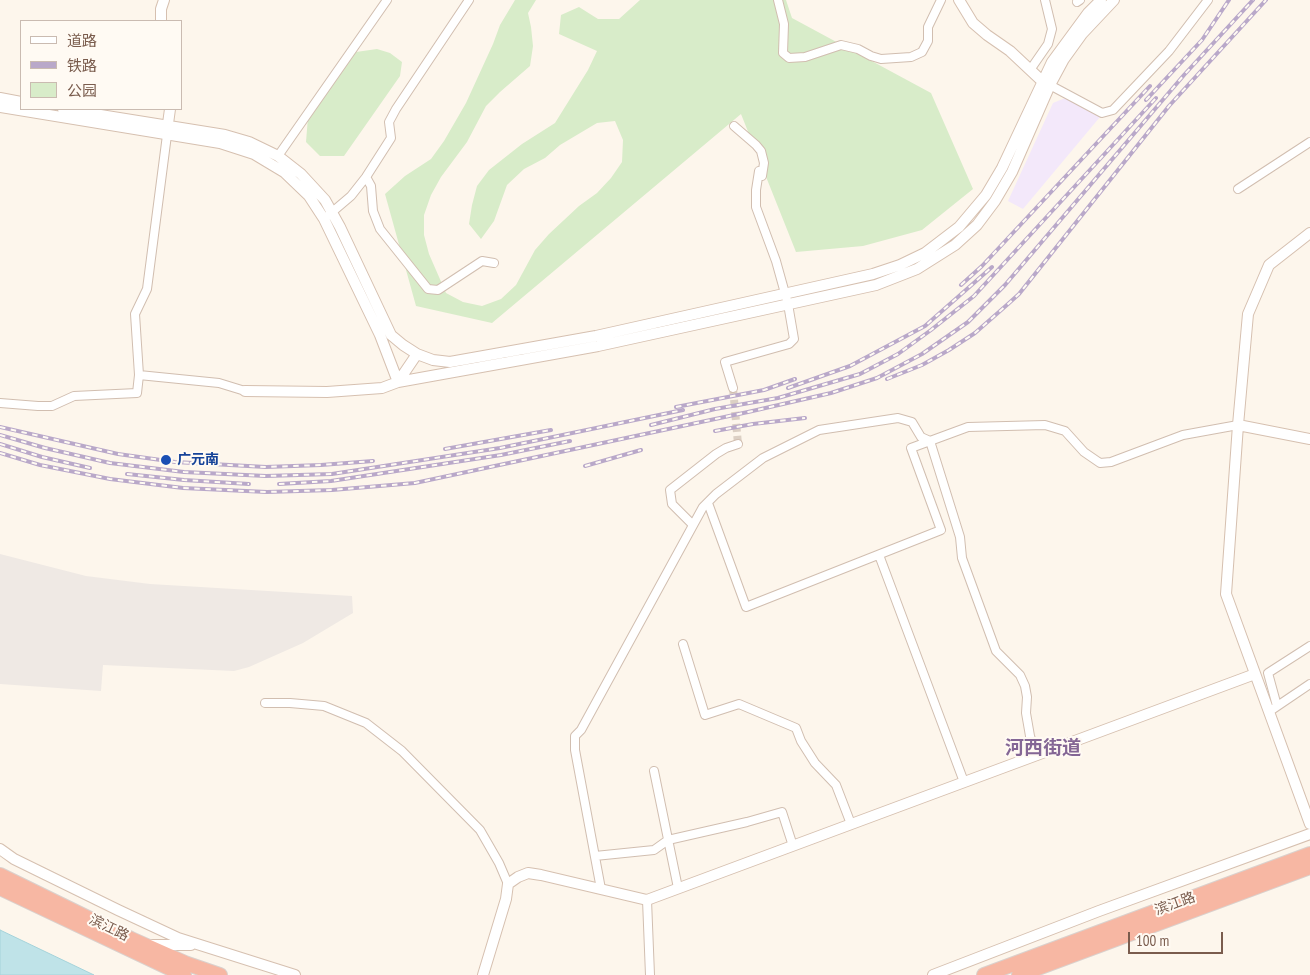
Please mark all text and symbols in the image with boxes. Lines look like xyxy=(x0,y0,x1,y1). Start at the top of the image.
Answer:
legend xyxy=(20,20,182,110)
text: 道路 xyxy=(67,31,97,50)
text: 铁路 xyxy=(67,56,97,75)
text: 公园 xyxy=(67,81,97,100)
place label: 广元南 xyxy=(177,452,219,468)
marker: 广元南 xyxy=(159,453,173,467)
district label: 河西街道 xyxy=(1005,738,1081,760)
street label: 滨江路 xyxy=(1152,889,1198,919)
street label: 滨江路 xyxy=(86,911,132,945)
scale bar xyxy=(1130,922,1225,954)
text: 100 m xyxy=(1136,931,1169,950)

